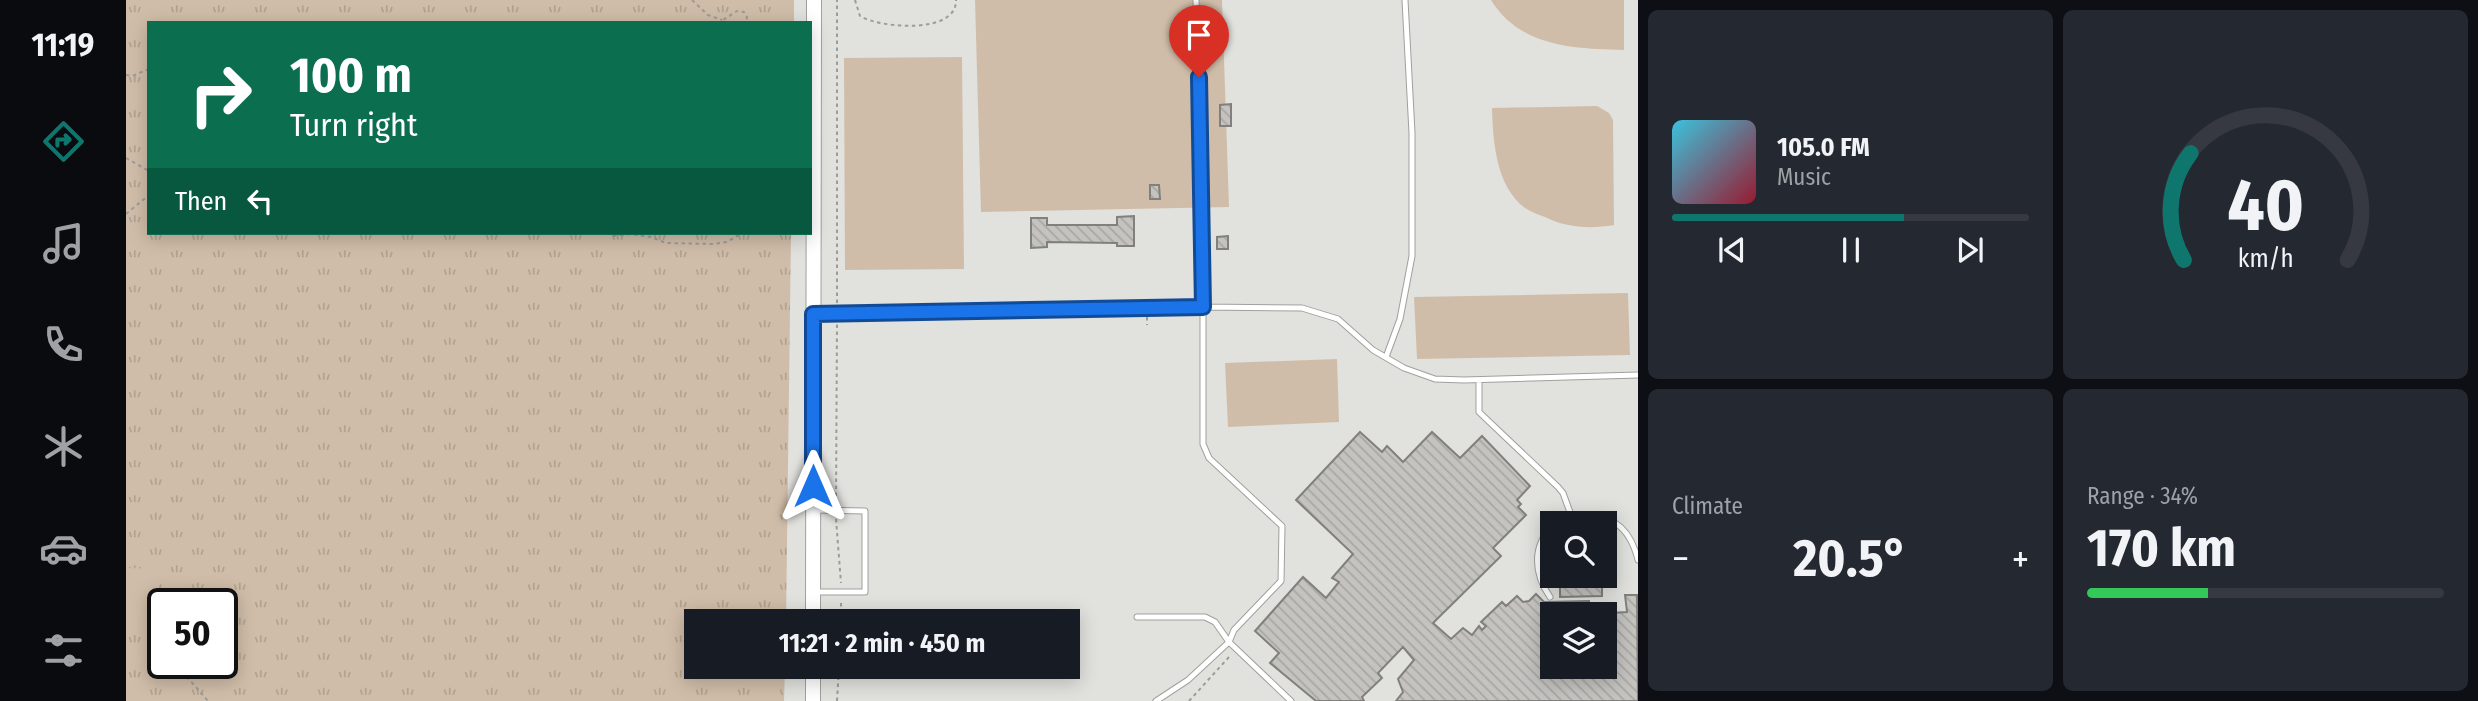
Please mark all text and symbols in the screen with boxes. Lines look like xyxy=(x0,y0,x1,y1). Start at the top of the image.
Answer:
pin xyxy=(1169,5,1229,77)
icon: arrive xyxy=(1180,16,1218,54)
text: 11:19 xyxy=(32,26,94,64)
text: 100 m xyxy=(290,46,412,105)
icon: right xyxy=(175,49,266,140)
text: Turn right xyxy=(290,106,417,144)
icon: directions xyxy=(39,117,88,166)
text: 105.0 FM xyxy=(1777,132,1870,163)
text: Music xyxy=(1777,163,1831,191)
text: 40 xyxy=(2227,163,2304,250)
icon: left xyxy=(241,182,279,220)
text: Then xyxy=(175,186,227,217)
icon: music xyxy=(39,219,88,268)
icon: previous xyxy=(1713,231,1751,269)
icon: pause xyxy=(1832,231,1870,269)
icon: next xyxy=(1951,231,1989,269)
text: km/h xyxy=(2238,244,2293,274)
icon: phone xyxy=(39,320,88,369)
icon: climate xyxy=(39,422,88,471)
position arrow xyxy=(776,449,850,523)
text: Range · 34% xyxy=(2087,482,2198,510)
text: Climate xyxy=(1672,492,1743,520)
map controls xyxy=(1540,511,1617,679)
button: search xyxy=(1540,511,1617,588)
text: 170 km xyxy=(2087,517,2236,580)
icon: car xyxy=(39,524,88,573)
text: 20.5° xyxy=(1793,527,1908,590)
text: − xyxy=(1672,536,1689,582)
text: + xyxy=(2012,536,2029,582)
speed limit sign: 50 xyxy=(147,588,238,679)
button: layers xyxy=(1540,602,1617,679)
icon: filters xyxy=(39,626,88,675)
text: 11:21 · 2 min · 450 m xyxy=(779,628,985,659)

